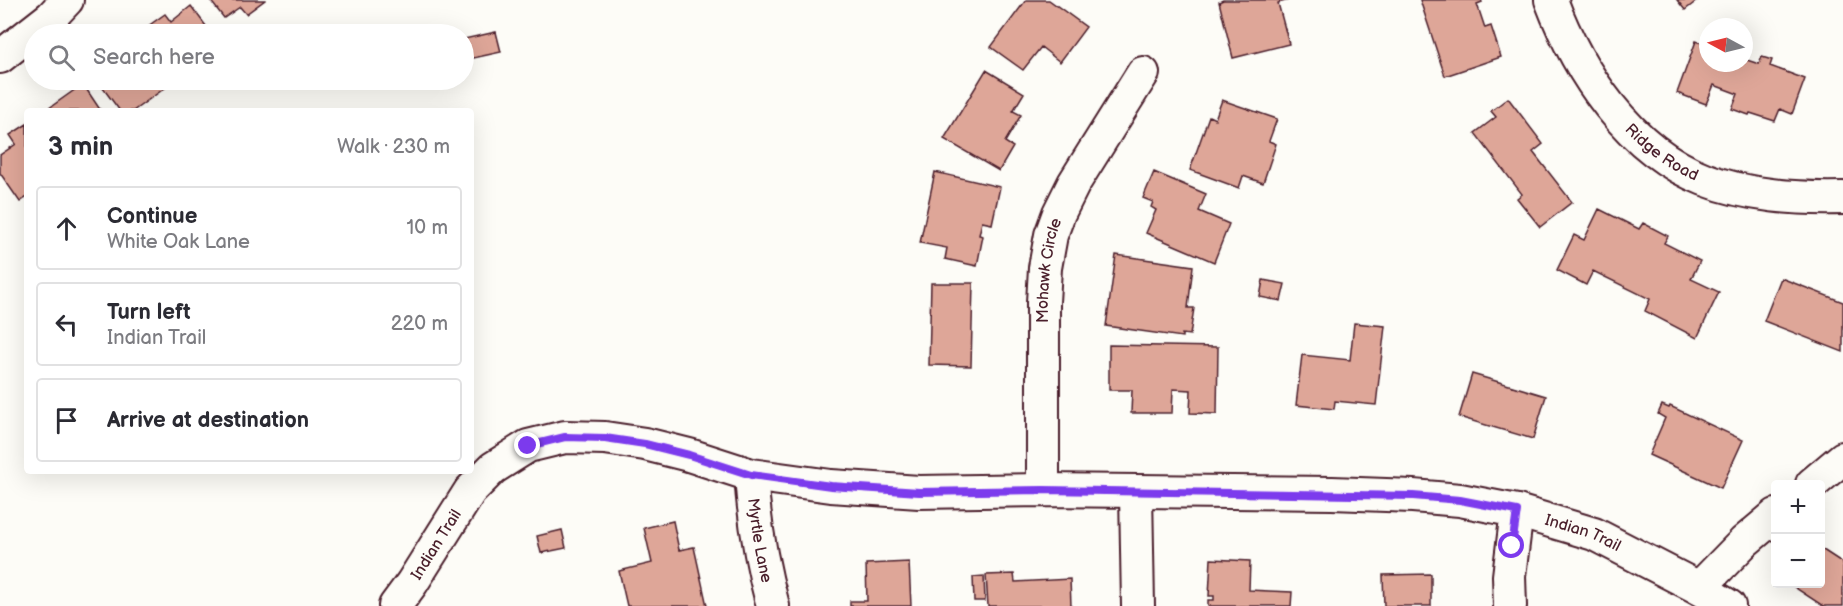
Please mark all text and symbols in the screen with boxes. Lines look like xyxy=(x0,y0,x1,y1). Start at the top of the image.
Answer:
north arrow xyxy=(1699,18,1753,72)
search box xyxy=(24,24,474,90)
icon: search xyxy=(45,41,78,74)
text: Search here xyxy=(93,44,215,71)
street label: Ridge Road xyxy=(1621,120,1701,185)
text: 3 min xyxy=(48,132,113,163)
text: Walk · 230 m xyxy=(337,135,450,159)
text: Continue xyxy=(107,203,197,230)
icon: ahead xyxy=(50,212,83,245)
street label: Mohawk Circle xyxy=(1034,215,1066,323)
text: 10 m xyxy=(407,216,448,240)
text: White Oak Lane xyxy=(107,230,250,254)
text: Turn left xyxy=(107,299,191,326)
icon: left xyxy=(50,308,83,341)
text: 220 m xyxy=(391,312,448,336)
text: Indian Trail xyxy=(107,326,206,350)
icon: arrive xyxy=(50,404,83,437)
text: Arrive at destination xyxy=(107,407,309,434)
route end xyxy=(514,432,540,458)
map controls xyxy=(1771,480,1825,588)
button: + xyxy=(1771,480,1825,534)
street label: Myrtle Lane xyxy=(743,497,776,585)
street label: Indian Trail xyxy=(407,506,465,583)
street label: Indian Trail xyxy=(1543,510,1624,556)
route start xyxy=(1498,532,1524,558)
button: − xyxy=(1771,534,1825,588)

